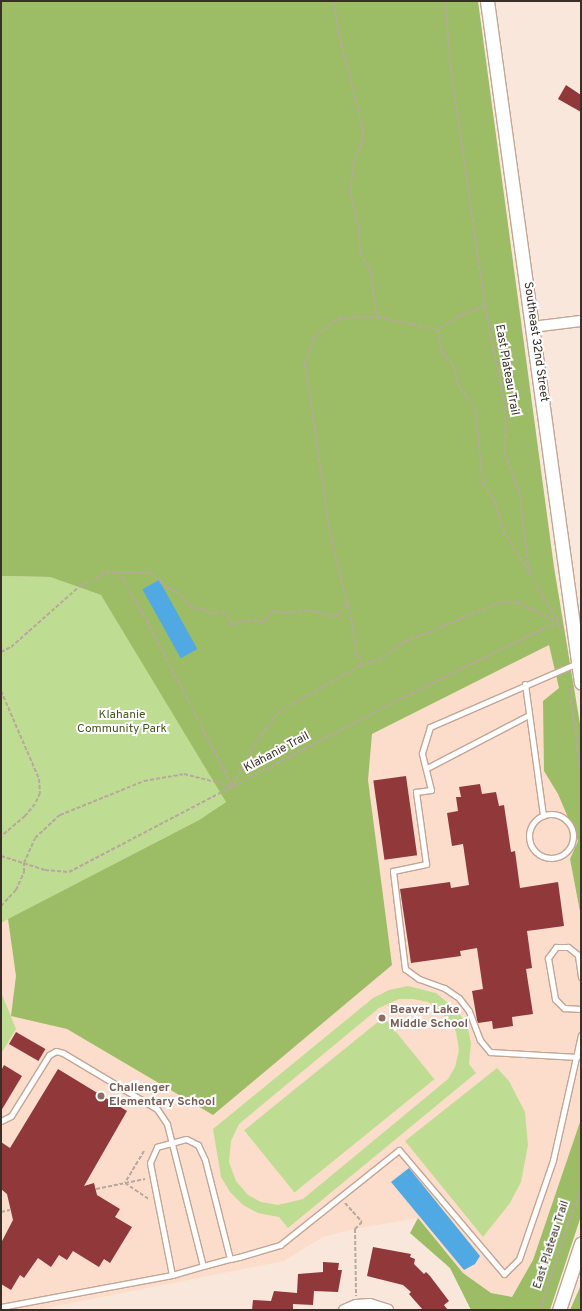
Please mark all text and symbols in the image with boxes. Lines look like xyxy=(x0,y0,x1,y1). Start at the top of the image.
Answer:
street label: Southeast 32nd Street xyxy=(519,281,551,403)
street label: East Plateau Trail xyxy=(491,323,521,417)
park label: Klahanie Community Park xyxy=(77,709,167,737)
street label: Klahanie Trail xyxy=(242,730,312,776)
place label: Beaver Lake Middle School xyxy=(390,1004,468,1032)
marker: Beaver Lake Middle School xyxy=(377,1013,387,1023)
place label: Challenger Elementary School xyxy=(109,1082,215,1110)
marker: Challenger Elementary School xyxy=(96,1091,106,1101)
street label: East Plateau Trail xyxy=(531,1199,573,1291)

